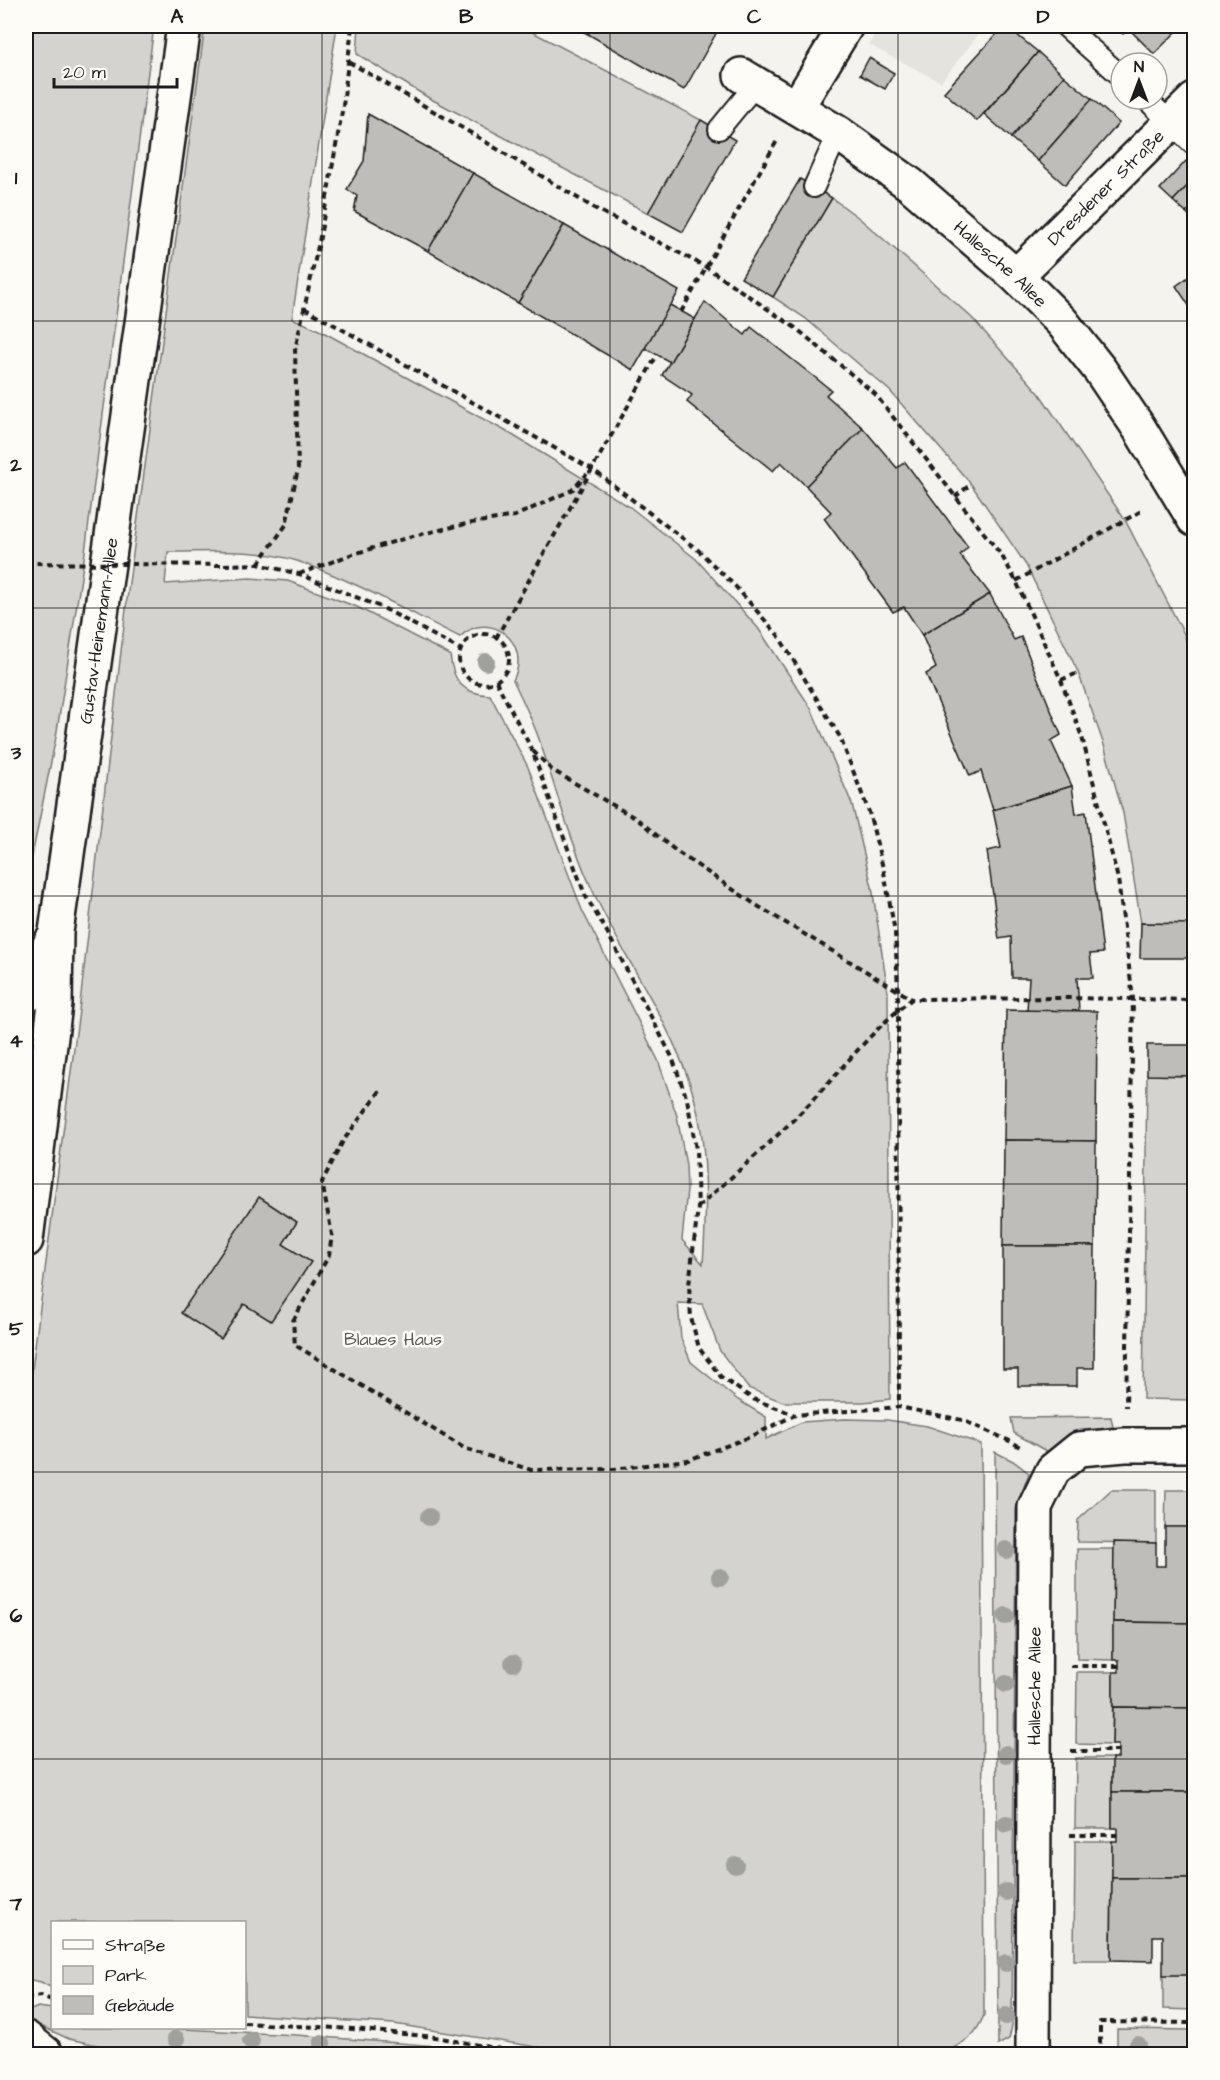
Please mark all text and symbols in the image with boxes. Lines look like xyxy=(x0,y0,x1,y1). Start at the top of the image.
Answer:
text: A xyxy=(171,3,184,31)
text: B xyxy=(459,3,474,31)
text: C xyxy=(747,3,762,31)
text: D xyxy=(1037,3,1050,31)
scale bar xyxy=(54,51,177,89)
north arrow xyxy=(1109,51,1169,111)
text: N xyxy=(1134,56,1144,78)
text: 20 m xyxy=(63,60,106,85)
street label: Dresdener Straße xyxy=(1041,124,1170,251)
text: 1 xyxy=(15,164,18,192)
street label: Hallesche Allee xyxy=(948,215,1053,313)
text: 2 xyxy=(9,451,22,479)
street label: Gustav-Heinemann-Allee xyxy=(73,536,124,725)
text: 3 xyxy=(10,739,22,767)
text: 4 xyxy=(9,1027,23,1055)
text: 5 xyxy=(9,1315,24,1343)
park label: Blaues Haus xyxy=(344,1327,442,1352)
text: 6 xyxy=(10,1602,23,1630)
street label: Hallesche Allee xyxy=(1022,1626,1047,1745)
text: 7 xyxy=(9,1890,23,1918)
legend xyxy=(51,1921,246,2029)
text: Straße xyxy=(105,1933,166,1958)
text: Park xyxy=(105,1963,147,1988)
text: Gebäude xyxy=(105,1993,175,2018)

